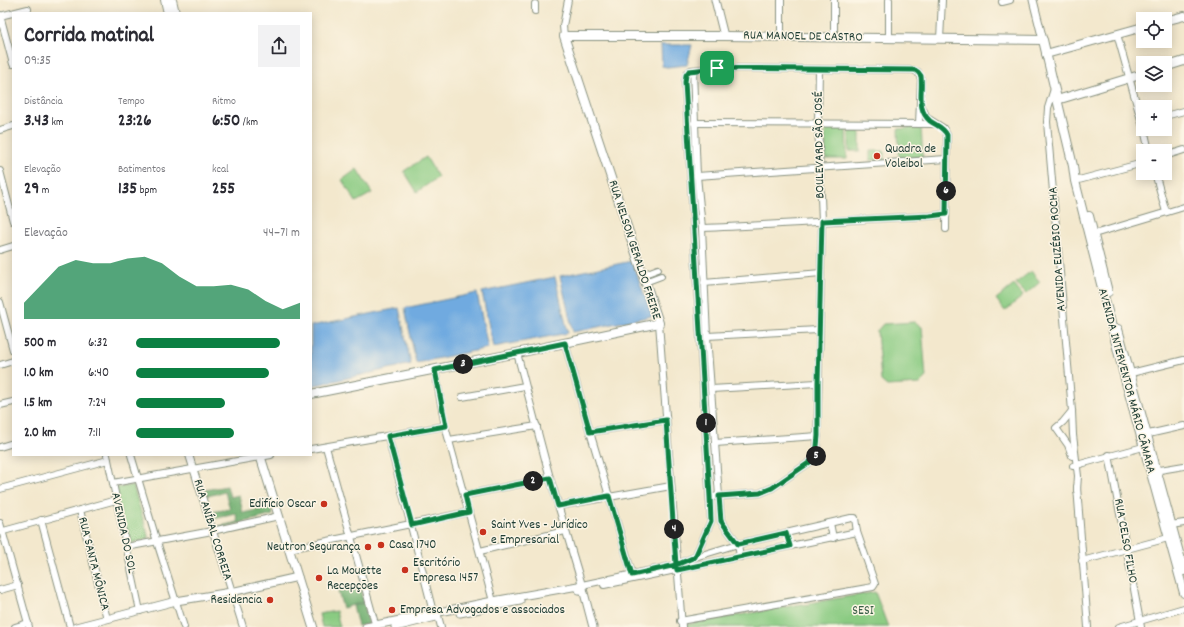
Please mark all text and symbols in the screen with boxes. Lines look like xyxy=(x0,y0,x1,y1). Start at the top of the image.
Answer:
map controls xyxy=(1136,12,1172,180)
button: locate xyxy=(1136,12,1172,48)
text: Corrida matinal xyxy=(24,21,154,52)
button: share xyxy=(258,25,300,67)
street label: RUA MANOEL DE CASTRO xyxy=(743,26,863,48)
pin xyxy=(700,51,734,85)
text: 09:35 xyxy=(24,52,51,71)
button: layers xyxy=(1136,56,1172,92)
icon: arrive xyxy=(706,57,728,79)
street label: BOULEVARD SÃO JOSÉ xyxy=(810,91,830,199)
text: Distância xyxy=(24,94,63,110)
text: Tempo xyxy=(118,94,145,110)
text: Ritmo xyxy=(212,94,236,110)
button: + xyxy=(1136,100,1172,136)
text: 3.43 xyxy=(24,110,49,134)
text: 23:26 xyxy=(118,110,152,134)
text: 6:50 xyxy=(212,110,240,134)
text: km xyxy=(49,115,64,131)
text: /km xyxy=(240,115,258,131)
place label: Quadra de Voleibol xyxy=(885,140,936,174)
button: − xyxy=(1136,144,1172,180)
marker: Quadra de Voleibol xyxy=(872,151,882,161)
text: Elevação xyxy=(24,162,61,178)
text: Batimentos xyxy=(118,162,166,178)
text: kcal xyxy=(212,162,229,178)
text: 29 xyxy=(24,178,39,202)
text: 135 xyxy=(118,178,137,202)
text: 255 xyxy=(212,178,235,202)
street label: RUA NELSON GERALDO FREIRE xyxy=(602,178,666,322)
pin: 6 xyxy=(936,181,956,201)
text: m xyxy=(39,183,49,199)
text: bpm xyxy=(137,183,157,199)
text: 6 xyxy=(943,183,949,199)
street label: AVENIDA EUZÉBIO ROCHA xyxy=(1044,186,1072,312)
text: Elevação xyxy=(24,224,68,243)
text: 44–71 m xyxy=(263,224,300,243)
street label: AVENIDA INTERVENTOR MÁRIO CÂMARA xyxy=(1092,286,1160,476)
text: 500 m xyxy=(24,334,56,353)
text: 6:32 xyxy=(88,334,108,353)
pin: 3 xyxy=(453,354,473,374)
text: 3 xyxy=(461,356,465,372)
text: 1.0 km xyxy=(24,364,53,383)
text: 6:40 xyxy=(88,364,109,383)
text: 1.5 km xyxy=(24,394,52,413)
text: 7:24 xyxy=(88,394,106,413)
pin: 1 xyxy=(696,413,716,433)
text: 1 xyxy=(705,415,707,431)
text: 2.0 km xyxy=(24,424,56,443)
text: 7:11 xyxy=(88,424,101,443)
pin: 5 xyxy=(806,446,826,466)
text: 5 xyxy=(813,448,819,464)
pin: 2 xyxy=(523,471,543,491)
text: 2 xyxy=(531,473,535,489)
street label: RUA ANÍBAL CORREIA xyxy=(188,477,236,583)
street label: AVENIDA DO SOL xyxy=(105,491,141,576)
place label: Edifício Oscar xyxy=(249,495,316,514)
street label: RUA CELSO FILHO xyxy=(1108,497,1142,585)
marker: Edifício Oscar xyxy=(319,499,329,509)
street label: RUA SANTA MÔNICA xyxy=(72,515,114,613)
place label: Saint Yves - Jurídico e Empresarial xyxy=(491,516,588,550)
pin: 4 xyxy=(664,519,684,539)
text: 4 xyxy=(672,521,676,537)
marker: Saint Yves - Jurídico e Empresarial xyxy=(478,527,488,537)
place label: Casa 1740 xyxy=(389,536,436,555)
place label: Neutron Segurança xyxy=(267,538,361,557)
marker: Casa 1740 xyxy=(376,540,386,550)
marker: Neutron Segurança xyxy=(363,542,373,552)
place label: Escritório Empresa 1457 xyxy=(413,554,478,588)
place label: La Mouette Recepções xyxy=(327,562,382,596)
marker: Escritório Empresa 1457 xyxy=(400,565,410,575)
marker: La Mouette Recepções xyxy=(314,573,324,583)
place label: Residencia xyxy=(211,591,263,610)
marker: Residencia xyxy=(265,595,275,605)
place label: Empresa Advogados e associados xyxy=(400,601,565,620)
park label: SESI xyxy=(852,602,874,621)
marker: Empresa Advogados e associados xyxy=(387,605,397,615)

